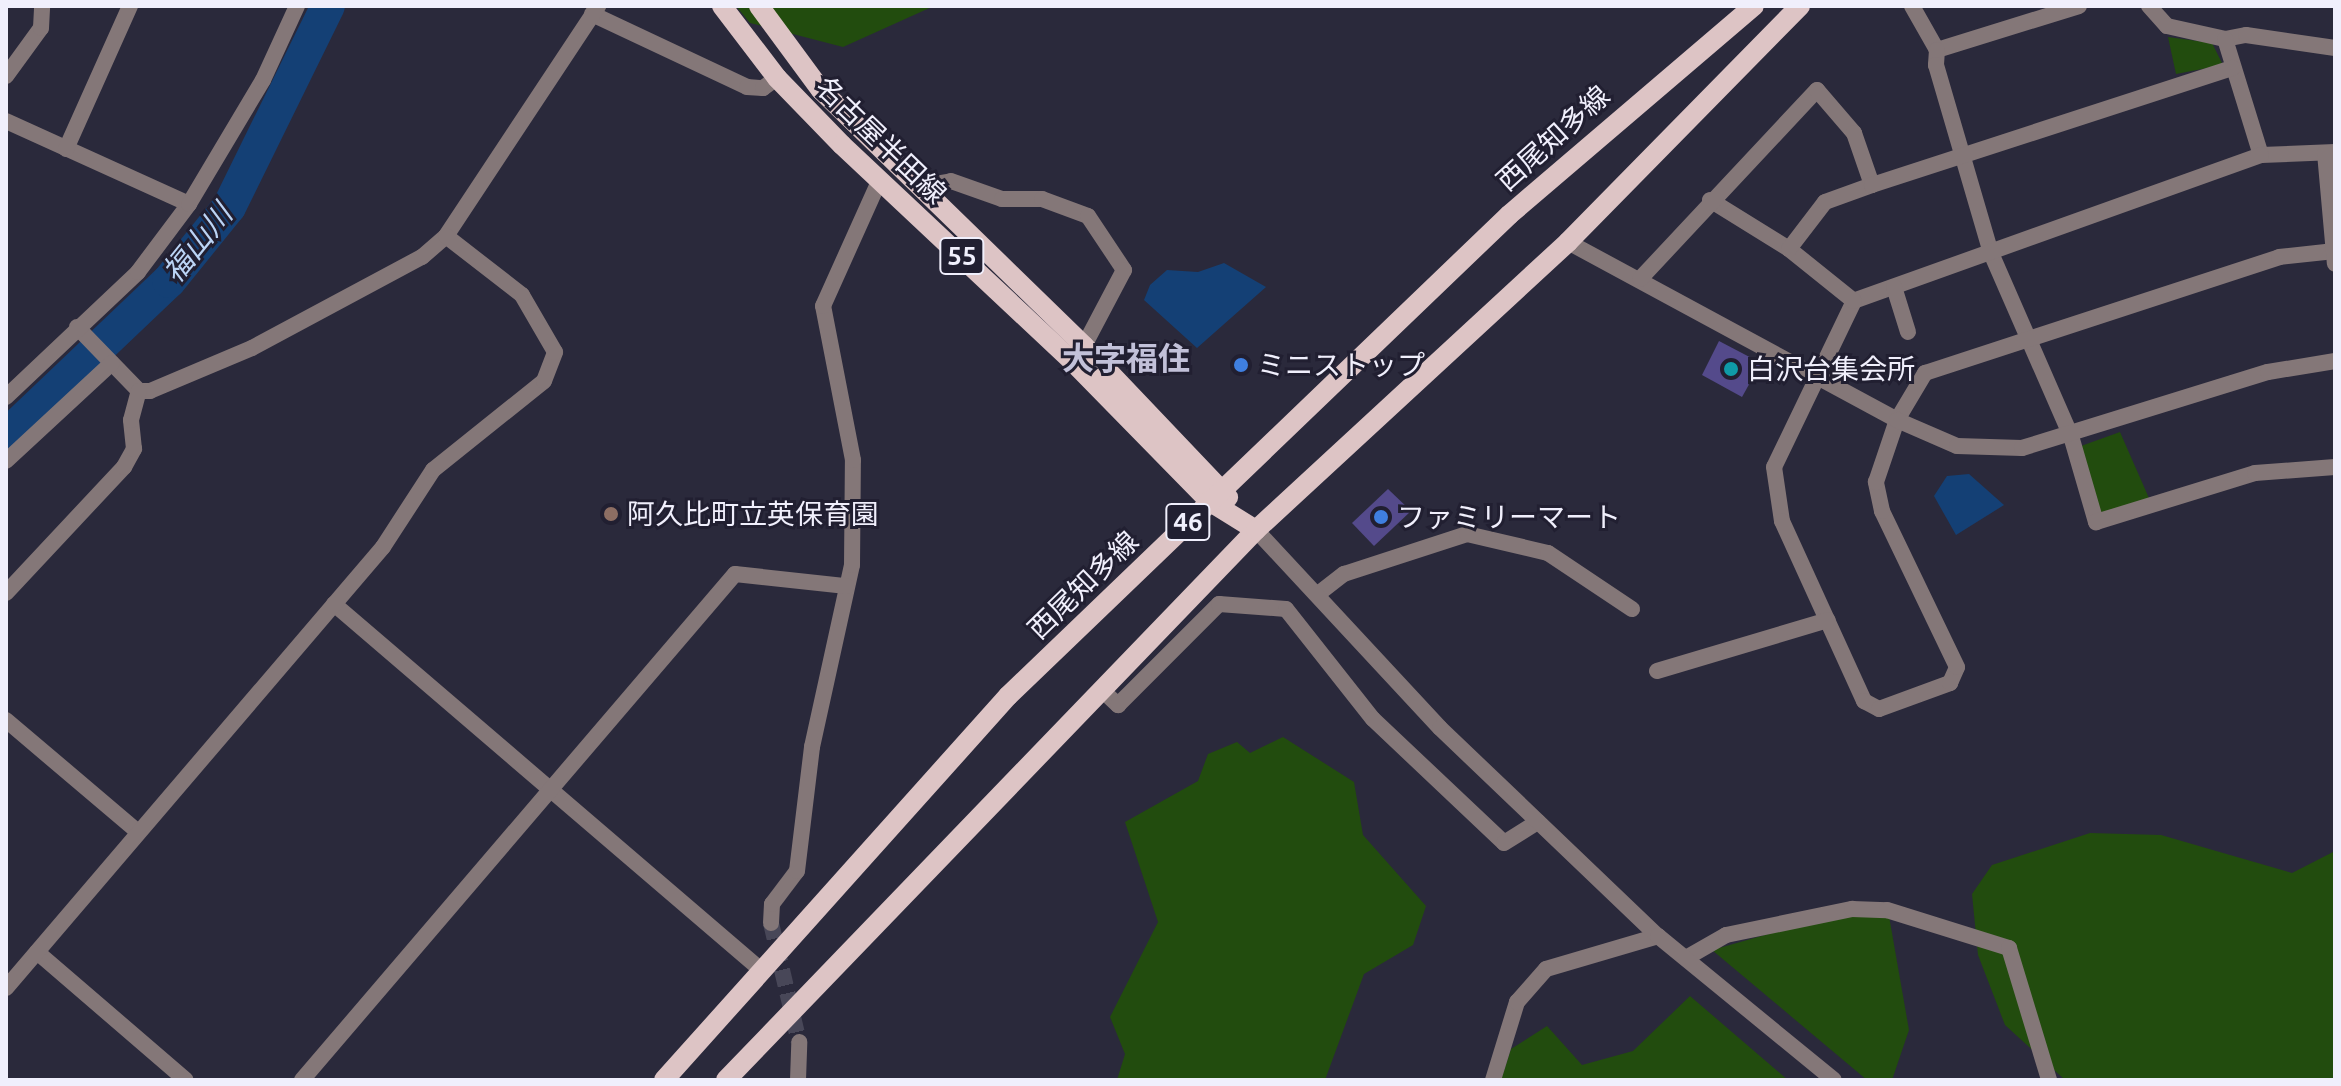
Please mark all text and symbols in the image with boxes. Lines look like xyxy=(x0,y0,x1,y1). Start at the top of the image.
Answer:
street label: 名古屋半田線 xyxy=(809,70,953,210)
street label: 西尾知多線 xyxy=(1490,79,1616,197)
water label: 福山川 xyxy=(155,197,239,289)
road number: 55 xyxy=(938,234,986,278)
district label: 大字福住 xyxy=(1062,339,1190,377)
place label: ミニストップ xyxy=(1257,348,1425,382)
place label: 白沢台集会所 xyxy=(1747,352,1915,386)
marker: ミニストップ xyxy=(1232,356,1250,374)
marker: 白沢台集会所 xyxy=(1722,360,1740,378)
place label: 阿久比町立英保育園 xyxy=(627,497,879,531)
road number: 46 xyxy=(1164,500,1212,544)
place label: ファミリーマート xyxy=(1397,500,1621,534)
marker: 阿久比町立英保育園 xyxy=(602,505,620,523)
marker: ファミリーマート xyxy=(1372,508,1390,526)
street label: 西尾知多線 xyxy=(1021,524,1145,646)

